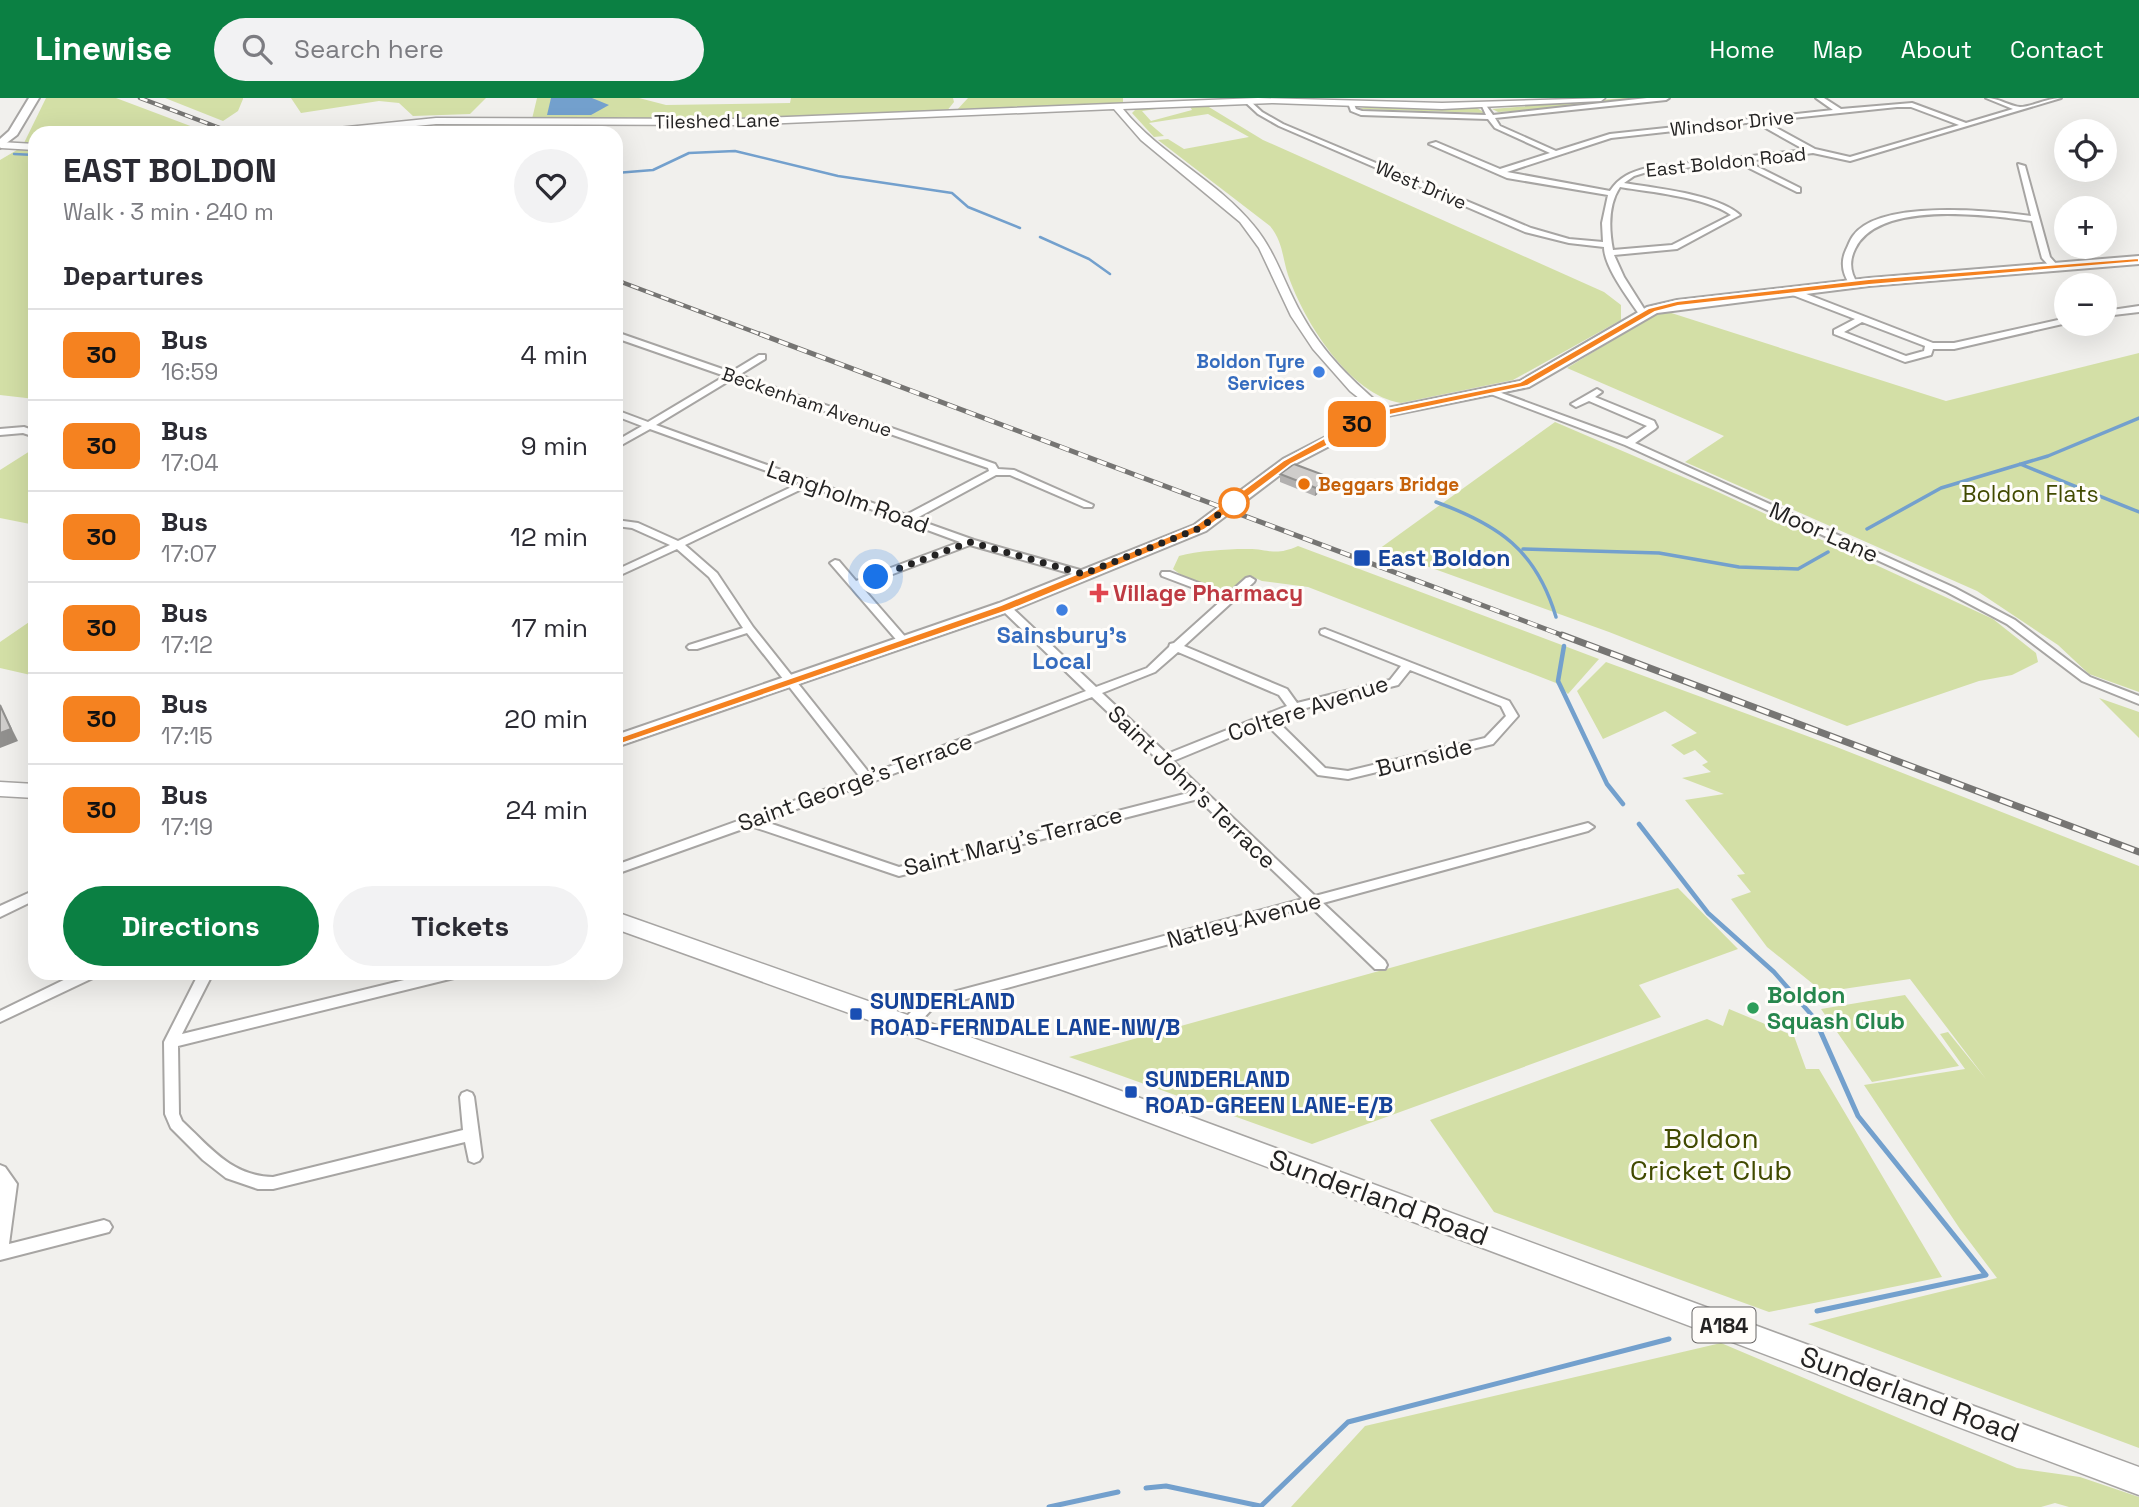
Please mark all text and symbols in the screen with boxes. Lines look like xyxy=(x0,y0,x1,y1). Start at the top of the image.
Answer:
search box xyxy=(214,18,704,81)
text: Linewise xyxy=(35,28,172,70)
icon: search xyxy=(238,30,276,68)
text: Search here xyxy=(294,32,444,66)
text: Home xyxy=(1709,34,1775,65)
text: Map xyxy=(1813,34,1863,65)
text: About xyxy=(1901,34,1972,65)
text: Contact xyxy=(2010,34,2104,65)
street label: Windsor Drive xyxy=(1669,104,1795,142)
street label: Tileshed Lane xyxy=(654,107,780,135)
map controls xyxy=(2054,119,2117,336)
button: locate xyxy=(2054,119,2117,182)
street label: East Boldon Road xyxy=(1645,141,1807,183)
button: heart xyxy=(514,149,588,223)
text: EAST BOLDON xyxy=(63,150,277,192)
street label: West Drive xyxy=(1372,155,1470,215)
button: + xyxy=(2054,196,2117,259)
text: Walk · 3 min · 240 m xyxy=(63,197,274,227)
text: Departures xyxy=(63,259,204,293)
button: − xyxy=(2054,273,2117,336)
text: Bus xyxy=(161,323,208,357)
text: 4 min xyxy=(520,338,588,372)
text: 30 xyxy=(86,339,117,370)
place label: Boldon Tyre Services xyxy=(1196,349,1305,396)
text: 16:59 xyxy=(161,357,218,387)
street label: Beckenham Avenue xyxy=(719,361,895,443)
marker: Boldon Tyre Services xyxy=(1311,364,1327,380)
line badge: 30 xyxy=(1326,401,1388,447)
text: 30 xyxy=(1342,408,1372,439)
text: Bus xyxy=(161,414,208,448)
text: 9 min xyxy=(521,429,588,463)
text: 30 xyxy=(86,430,117,461)
text: 17:04 xyxy=(161,448,219,478)
street label: Langholm Road xyxy=(763,454,933,540)
place label: Beggars Bridge xyxy=(1318,472,1459,497)
marker: Beggars Bridge xyxy=(1296,476,1312,492)
park label: Boldon Flats xyxy=(1961,479,2099,509)
unlabelled marker xyxy=(1219,488,1249,518)
street label: Moor Lane xyxy=(1765,495,1883,569)
text: Bus xyxy=(161,505,208,539)
text: 12 min xyxy=(510,520,588,554)
text: 30 xyxy=(86,521,117,552)
text: 17:07 xyxy=(161,539,217,569)
place label: East Boldon xyxy=(1378,543,1510,573)
marker: East Boldon xyxy=(1352,548,1372,568)
your location xyxy=(858,559,893,594)
place label: Village Pharmacy xyxy=(1113,578,1303,608)
marker: Village Pharmacy xyxy=(1091,585,1107,601)
text: Bus xyxy=(161,596,208,630)
marker: Sainsbury's Local xyxy=(1054,602,1070,618)
text: 17 min xyxy=(511,611,588,645)
text: 30 xyxy=(86,612,117,643)
place label: Sainsbury's Local xyxy=(997,620,1127,676)
text: 17:12 xyxy=(161,630,213,660)
street label: Coltere Avenue xyxy=(1224,668,1392,748)
text: Bus xyxy=(161,687,208,721)
street label: Saint John's Terrace xyxy=(1101,699,1283,875)
text: 20 min xyxy=(504,702,588,736)
text: 30 xyxy=(86,703,117,734)
text: 17:15 xyxy=(161,721,213,751)
street label: Saint George's Terrace xyxy=(734,726,976,838)
street label: Burnside xyxy=(1373,731,1475,783)
text: Bus xyxy=(161,778,208,812)
text: 24 min xyxy=(505,793,588,827)
text: 30 xyxy=(86,794,117,825)
street label: Saint Mary's Terrace xyxy=(901,799,1125,883)
text: 17:19 xyxy=(161,812,213,842)
street label: Natley Avenue xyxy=(1164,885,1324,955)
button: Directions xyxy=(63,886,319,966)
button: Tickets xyxy=(333,886,588,966)
place label: Boldon Squash Club xyxy=(1767,980,1905,1036)
place label: SUNDERLAND ROAD-FERNDALE LANE-NW/B xyxy=(870,986,1180,1042)
marker: Boldon Squash Club xyxy=(1745,1000,1761,1016)
marker: SUNDERLAND ROAD-FERNDALE LANE-NW/B xyxy=(848,1006,864,1022)
place label: SUNDERLAND ROAD-GREEN LANE-E/B xyxy=(1145,1064,1393,1120)
marker: SUNDERLAND ROAD-GREEN LANE-E/B xyxy=(1123,1084,1139,1100)
park label: Boldon Cricket Club xyxy=(1630,1120,1792,1188)
street label: Sunderland Road xyxy=(1264,1141,1494,1253)
road number: A184 xyxy=(1692,1308,1756,1342)
street label: Sunderland Road xyxy=(1795,1338,2025,1450)

